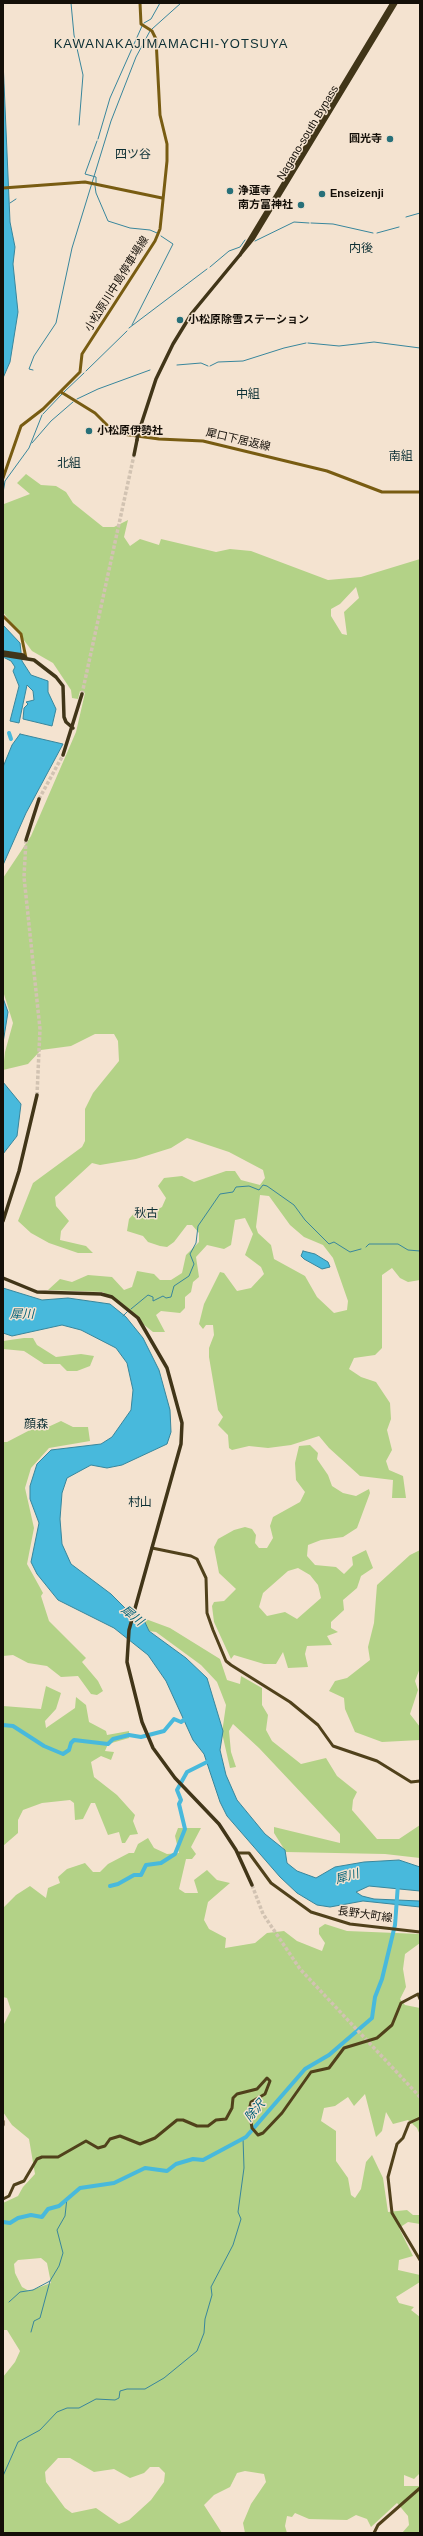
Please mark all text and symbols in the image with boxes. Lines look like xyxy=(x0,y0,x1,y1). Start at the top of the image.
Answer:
district label: KAWANAKAJIMAMACHI-YOTSUYA xyxy=(54,36,288,52)
street label: Nagano-south Bypass xyxy=(274,83,342,183)
place label: 圓光寺 xyxy=(349,132,382,146)
marker: 圓光寺 xyxy=(385,134,395,144)
district label: 四ツ谷 xyxy=(115,148,151,162)
place label: 浄蓮寺 xyxy=(238,184,271,198)
marker: 浄蓮寺 xyxy=(225,186,235,196)
place label: Enseizenji xyxy=(330,187,384,201)
marker: Enseizenji xyxy=(317,189,327,199)
place label: 南方冨神社 xyxy=(238,198,293,212)
marker: 南方冨神社 xyxy=(296,200,306,210)
street label: 小松原川中島停車場線 xyxy=(82,234,152,334)
district label: 内後 xyxy=(349,242,373,256)
place label: 小松原除雪ステーション xyxy=(188,313,309,327)
marker: 小松原除雪ステーション xyxy=(175,315,185,325)
district label: 中組 xyxy=(236,388,260,402)
place label: 小松原伊勢社 xyxy=(97,424,163,438)
marker: 小松原伊勢社 xyxy=(84,426,94,436)
street label: 犀口下居返線 xyxy=(204,426,272,454)
district label: 南組 xyxy=(389,450,413,464)
district label: 北組 xyxy=(57,457,81,471)
district label: 秋古 xyxy=(134,1207,158,1221)
water label: 犀川 xyxy=(10,1308,34,1322)
district label: 顔森 xyxy=(24,1418,48,1432)
district label: 村山 xyxy=(128,1496,152,1510)
water label: 犀川 xyxy=(118,1603,146,1629)
water label: 犀川 xyxy=(333,1867,361,1887)
street label: 長野大町線 xyxy=(337,1905,393,1925)
water label: 除沢 xyxy=(242,2097,268,2125)

